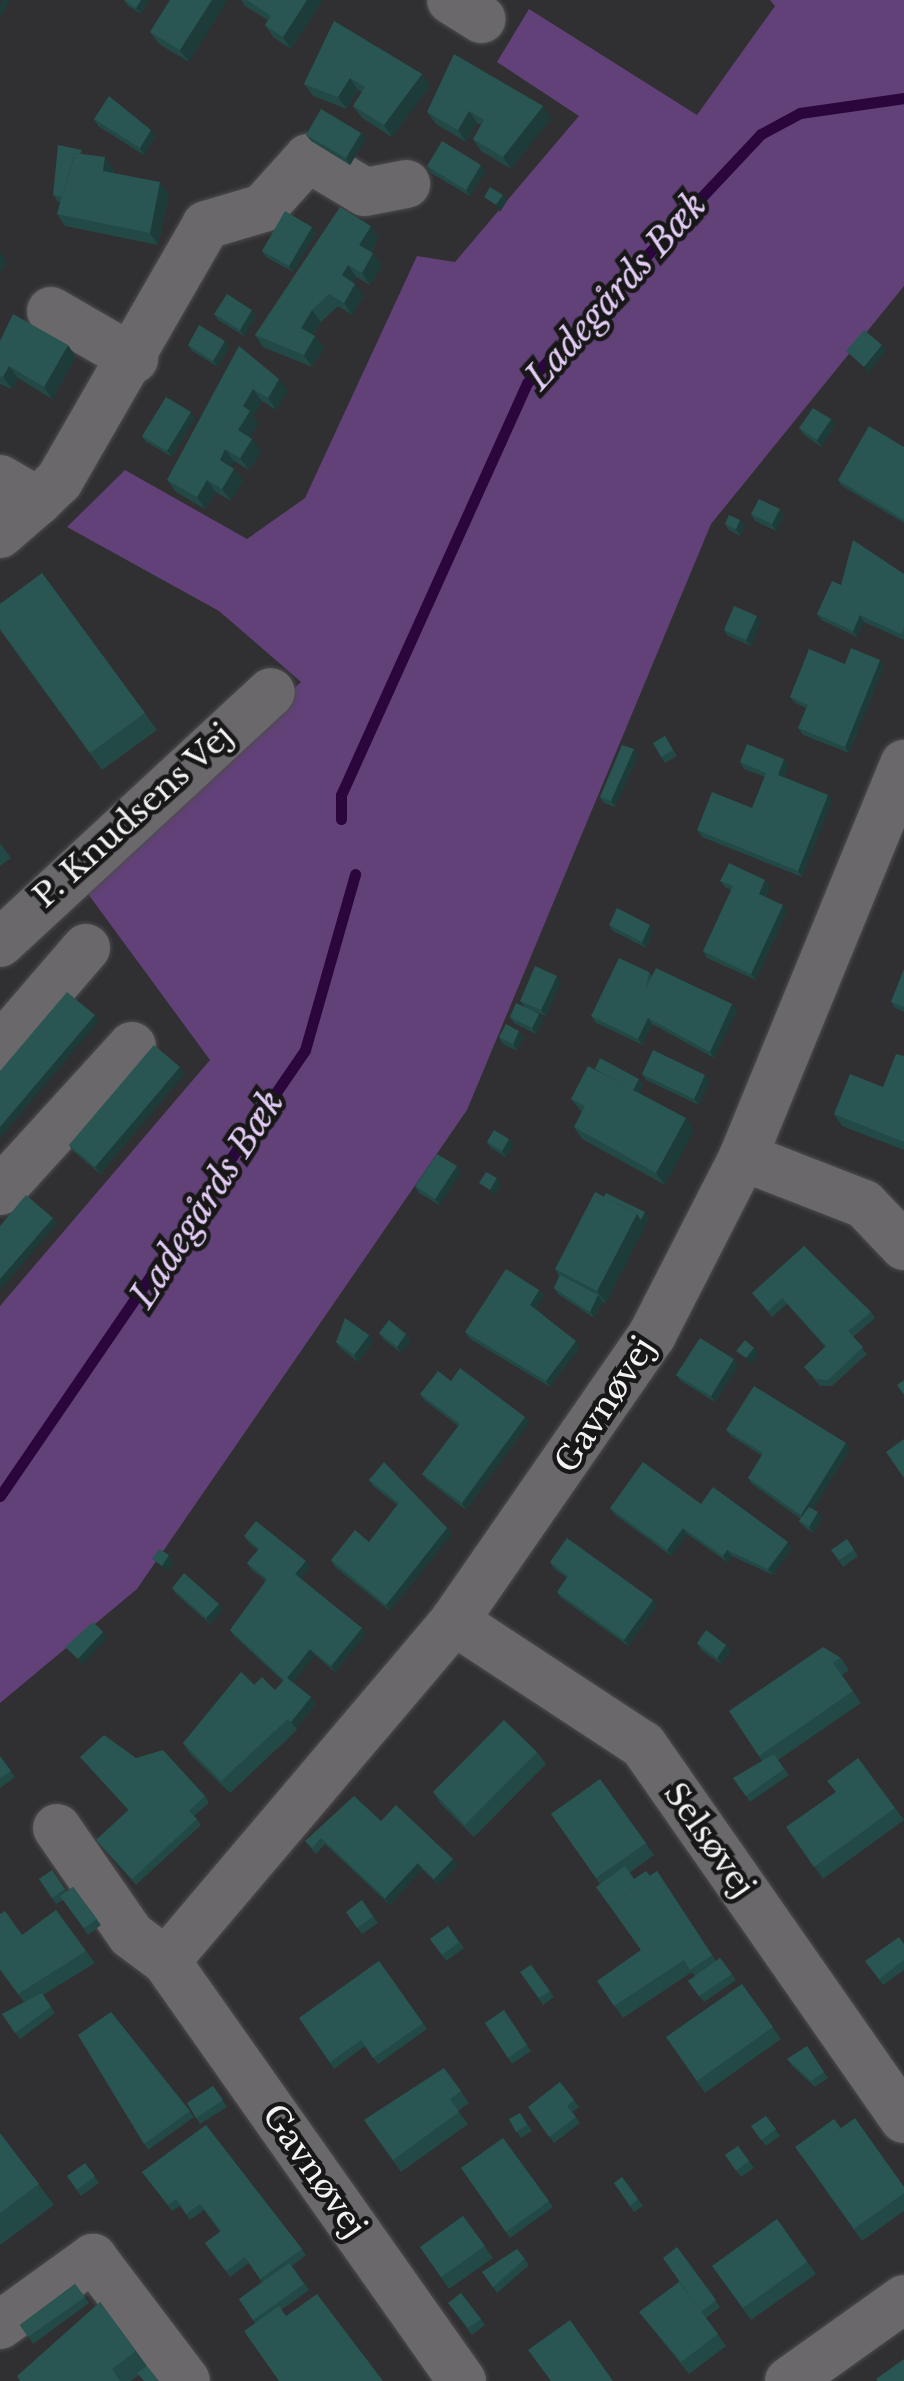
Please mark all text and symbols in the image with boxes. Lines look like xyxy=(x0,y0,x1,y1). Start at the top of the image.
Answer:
water label: Ladegårds Bæk xyxy=(517,184,715,398)
street label: P. Knudsens Vej xyxy=(25,716,241,916)
water label: Ladegårds Bæk xyxy=(121,1083,293,1315)
street label: Gavnøvej xyxy=(547,1330,663,1480)
street label: Selsøvej xyxy=(656,1775,762,1905)
street label: Gavnøvej xyxy=(254,2097,374,2245)

